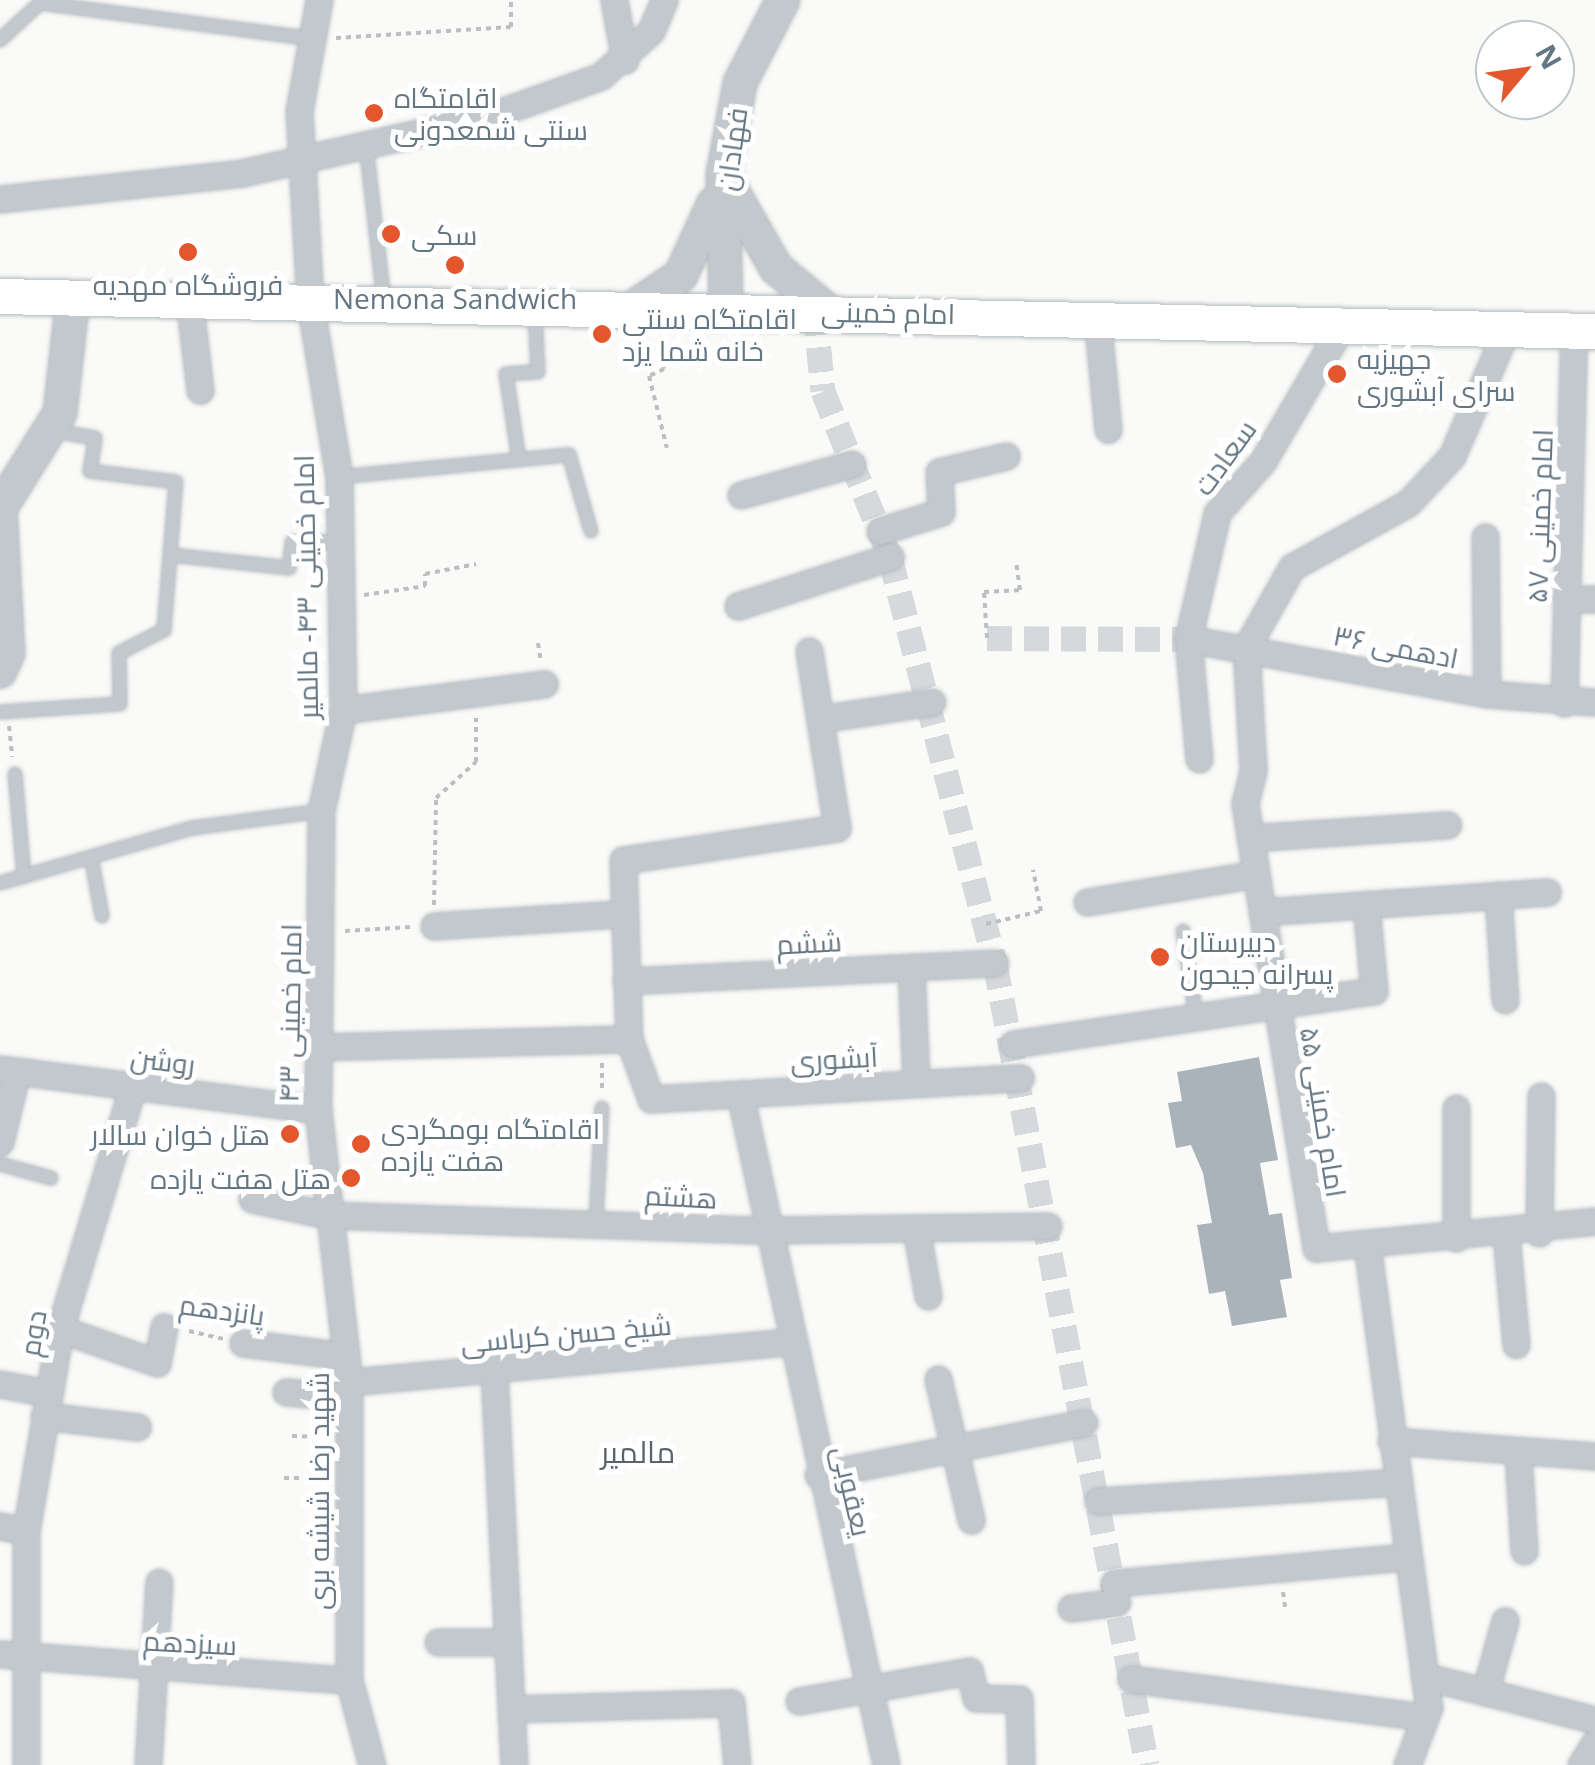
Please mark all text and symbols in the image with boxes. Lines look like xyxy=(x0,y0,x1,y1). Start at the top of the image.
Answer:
north arrow xyxy=(1475,20,1575,120)
text: N xyxy=(1527,37,1572,76)
place label: اقامتگاه سنتی شمعدونی xyxy=(394,80,588,146)
marker: اقامتگاه سنتی شمعدونی xyxy=(363,102,385,124)
street label: فهادان xyxy=(709,105,753,193)
place label: سکی xyxy=(411,217,477,251)
marker: سکی xyxy=(380,223,402,245)
marker: فروشگاه مهدیه xyxy=(177,241,199,263)
marker: Nemona Sandwich xyxy=(444,254,466,276)
place label: فروشگاه مهدیه xyxy=(93,267,283,301)
place label: Nemona Sandwich xyxy=(333,281,577,315)
street label: امام خمینی xyxy=(821,294,955,330)
place label: اقامتگاه سنتی خانه شما یزد xyxy=(622,301,797,367)
marker: اقامتگاه سنتی خانه شما یزد xyxy=(591,323,613,345)
place label: جهیزیه سرای آبشوری xyxy=(1357,341,1516,407)
marker: جهیزیه سرای آبشوری xyxy=(1326,363,1348,385)
street label: سعادت xyxy=(1185,413,1263,501)
street label: امام خمینی ۵۷ xyxy=(1519,428,1559,604)
street label: امام خمینی ۴۳- مالمیر xyxy=(286,454,324,720)
street label: ادهمی ۳۶ xyxy=(1331,617,1461,675)
street label: امام خمینی ۴۳ xyxy=(271,923,307,1103)
street label: ششم xyxy=(775,924,843,960)
place label: دبیرستان پسرانه جیحون xyxy=(1180,924,1333,990)
marker: دبیرستان پسرانه جیحون xyxy=(1149,946,1171,968)
street label: امام خمینی ۵۵ xyxy=(1294,1024,1354,1200)
street label: روشن xyxy=(129,1039,197,1081)
street label: آبشوری xyxy=(789,1039,879,1077)
place label: اقامتگاه بومگردی هفت یازده xyxy=(381,1111,600,1177)
place label: هتل خوان سالار xyxy=(91,1117,270,1151)
marker: هتل خوان سالار xyxy=(279,1123,301,1145)
marker: اقامتگاه بومگردی هفت یازده xyxy=(350,1133,372,1155)
place label: هتل هفت یازده xyxy=(150,1161,331,1195)
marker: هتل هفت یازده xyxy=(340,1167,362,1189)
street label: هشتم xyxy=(644,1177,718,1215)
street label: پانزدهم xyxy=(177,1286,267,1332)
street label: دوم xyxy=(11,1307,53,1359)
street label: شیخ حسن کرباسی xyxy=(459,1307,673,1359)
street label: شهید رضا شیشه بری xyxy=(301,1372,335,1610)
district label: مالمیر xyxy=(601,1434,675,1470)
street label: یعقوبی xyxy=(826,1443,880,1539)
street label: سیزدهم xyxy=(142,1623,238,1661)

